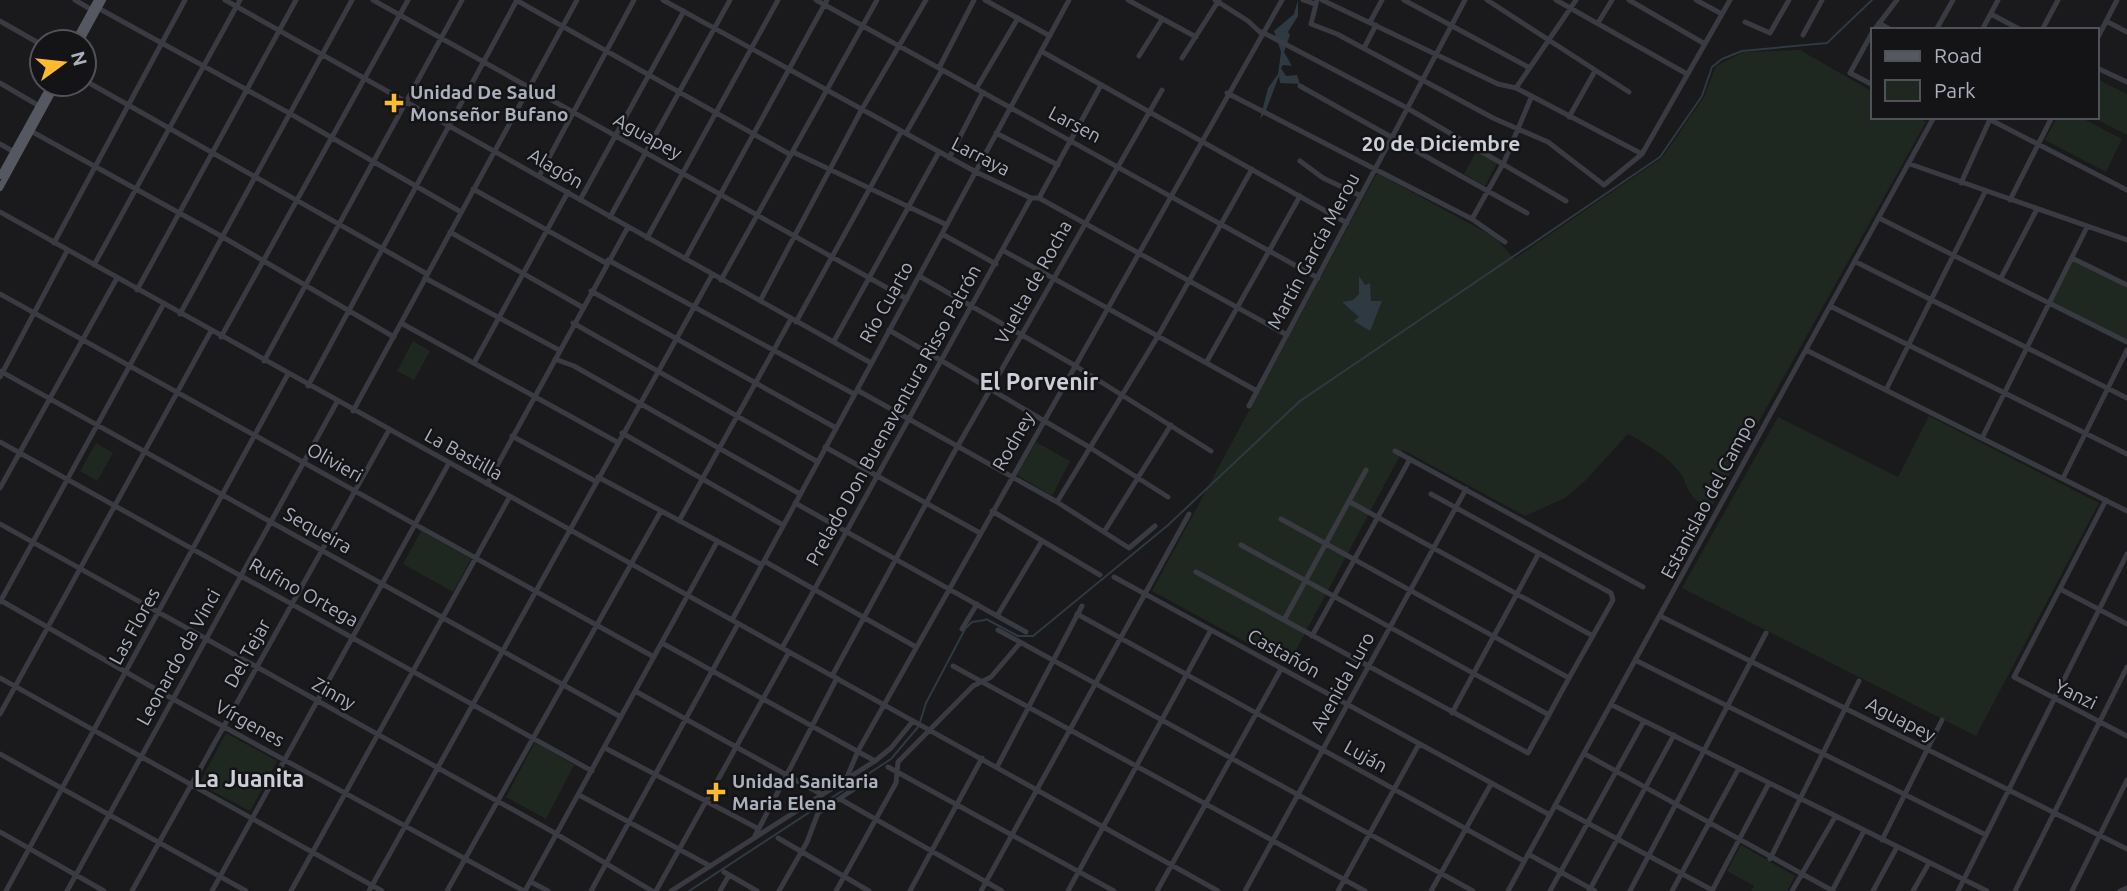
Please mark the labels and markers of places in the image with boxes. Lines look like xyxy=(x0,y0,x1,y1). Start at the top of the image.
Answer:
place label: Unidad De Salud Monseñor Bufano xyxy=(410,81,569,125)
marker: Unidad De Salud Monseñor Bufano xyxy=(384,93,404,113)
place label: Unidad Sanitaria Maria Elena xyxy=(732,770,879,814)
marker: Unidad Sanitaria Maria Elena xyxy=(706,782,726,802)

